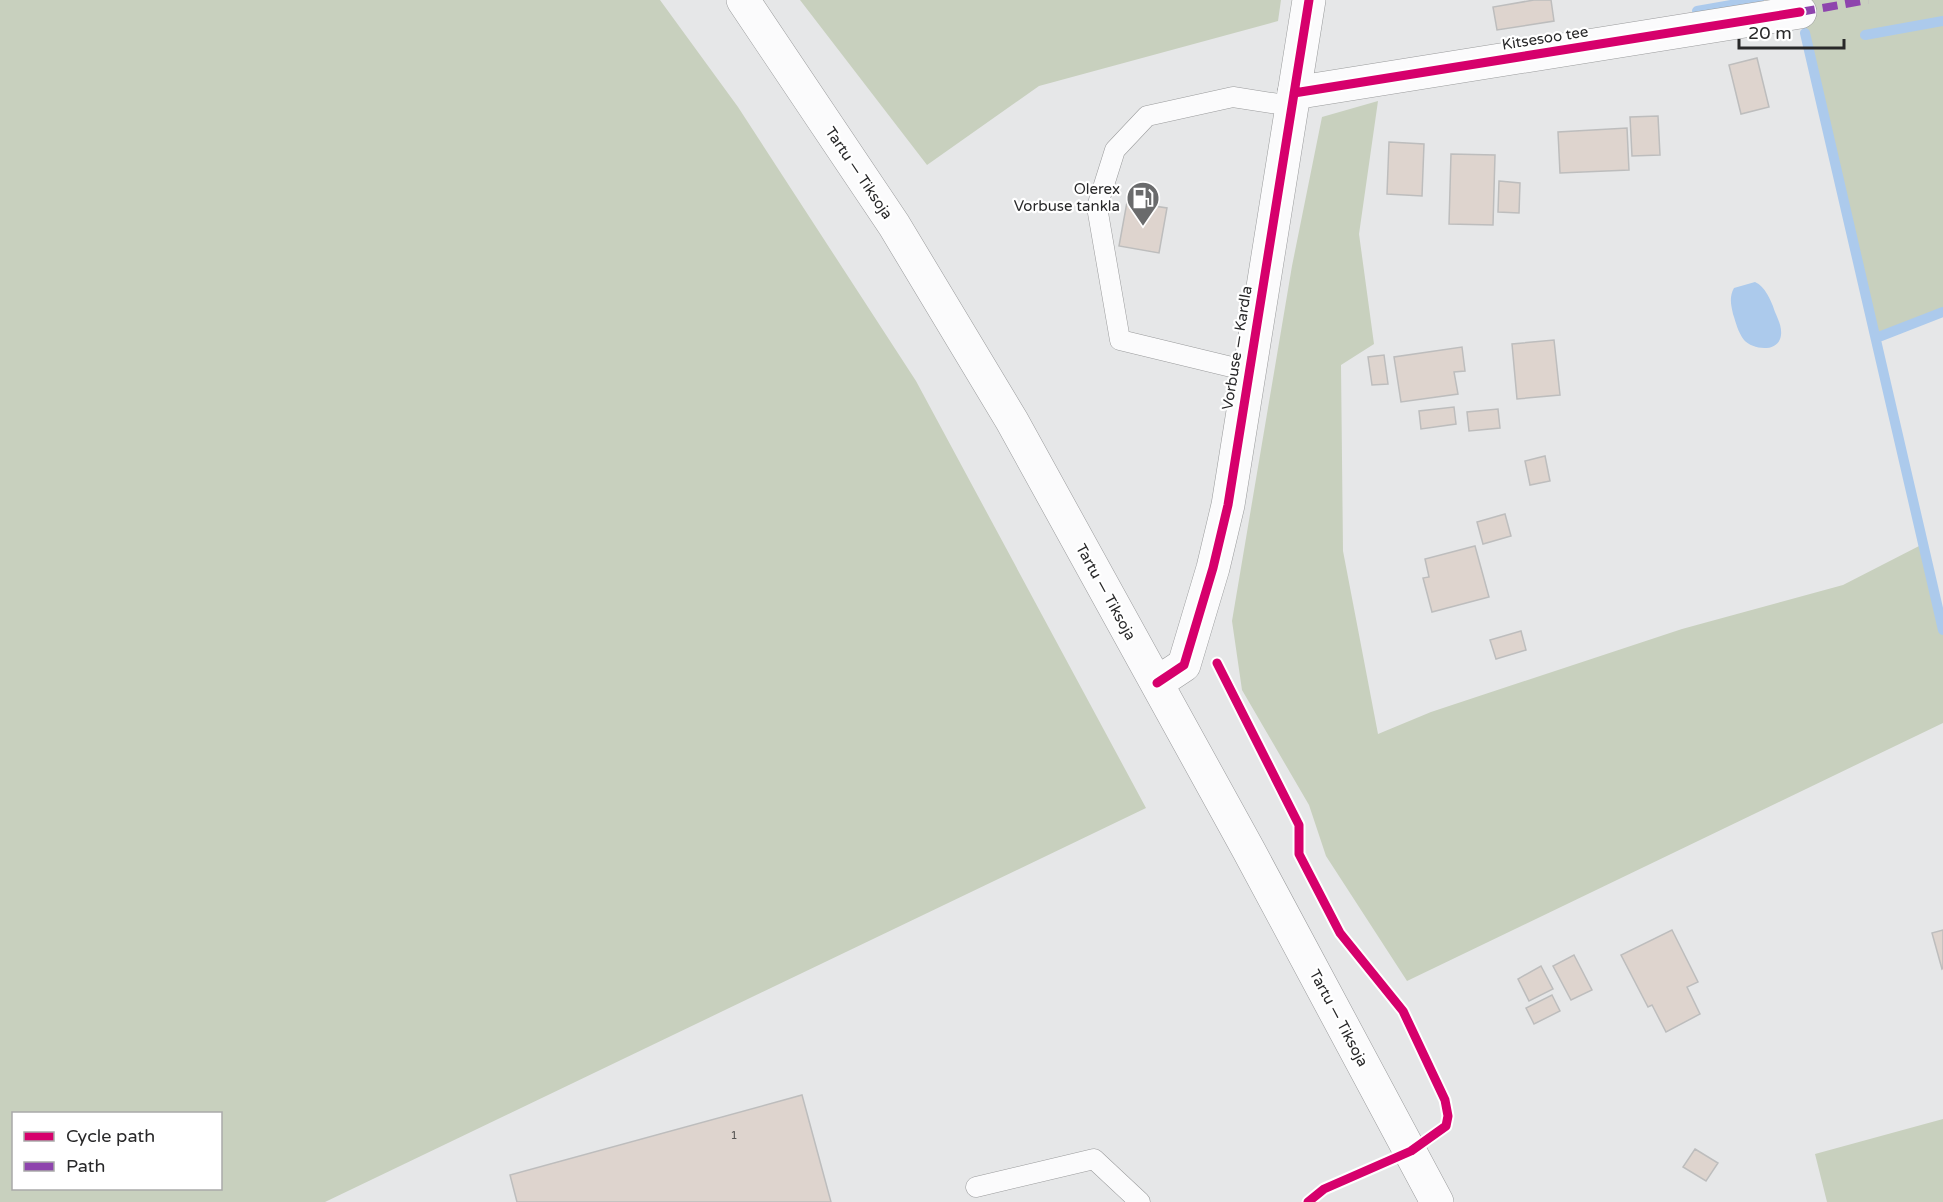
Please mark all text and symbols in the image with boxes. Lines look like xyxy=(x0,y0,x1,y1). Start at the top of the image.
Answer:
scale bar xyxy=(1739,12,1844,50)
street label: Kitsesoo tee xyxy=(1501,22,1589,54)
text: 20 m xyxy=(1748,22,1792,44)
street label: Tartu — Tiksoja xyxy=(821,123,897,223)
place label: Olerex Vorbuse tankla xyxy=(1014,180,1120,215)
fuel station icon: Olerex Vorbuse tankla xyxy=(1125,180,1161,227)
street label: Vorbuse — Kardla xyxy=(1218,285,1256,411)
street label: Tartu — Tiksoja xyxy=(1072,541,1140,643)
street label: Tartu — Tiksoja xyxy=(1306,966,1372,1070)
legend xyxy=(12,1112,222,1190)
text: Cycle path xyxy=(66,1125,155,1147)
house number: 1 xyxy=(730,1128,738,1142)
text: Path xyxy=(66,1155,105,1177)

